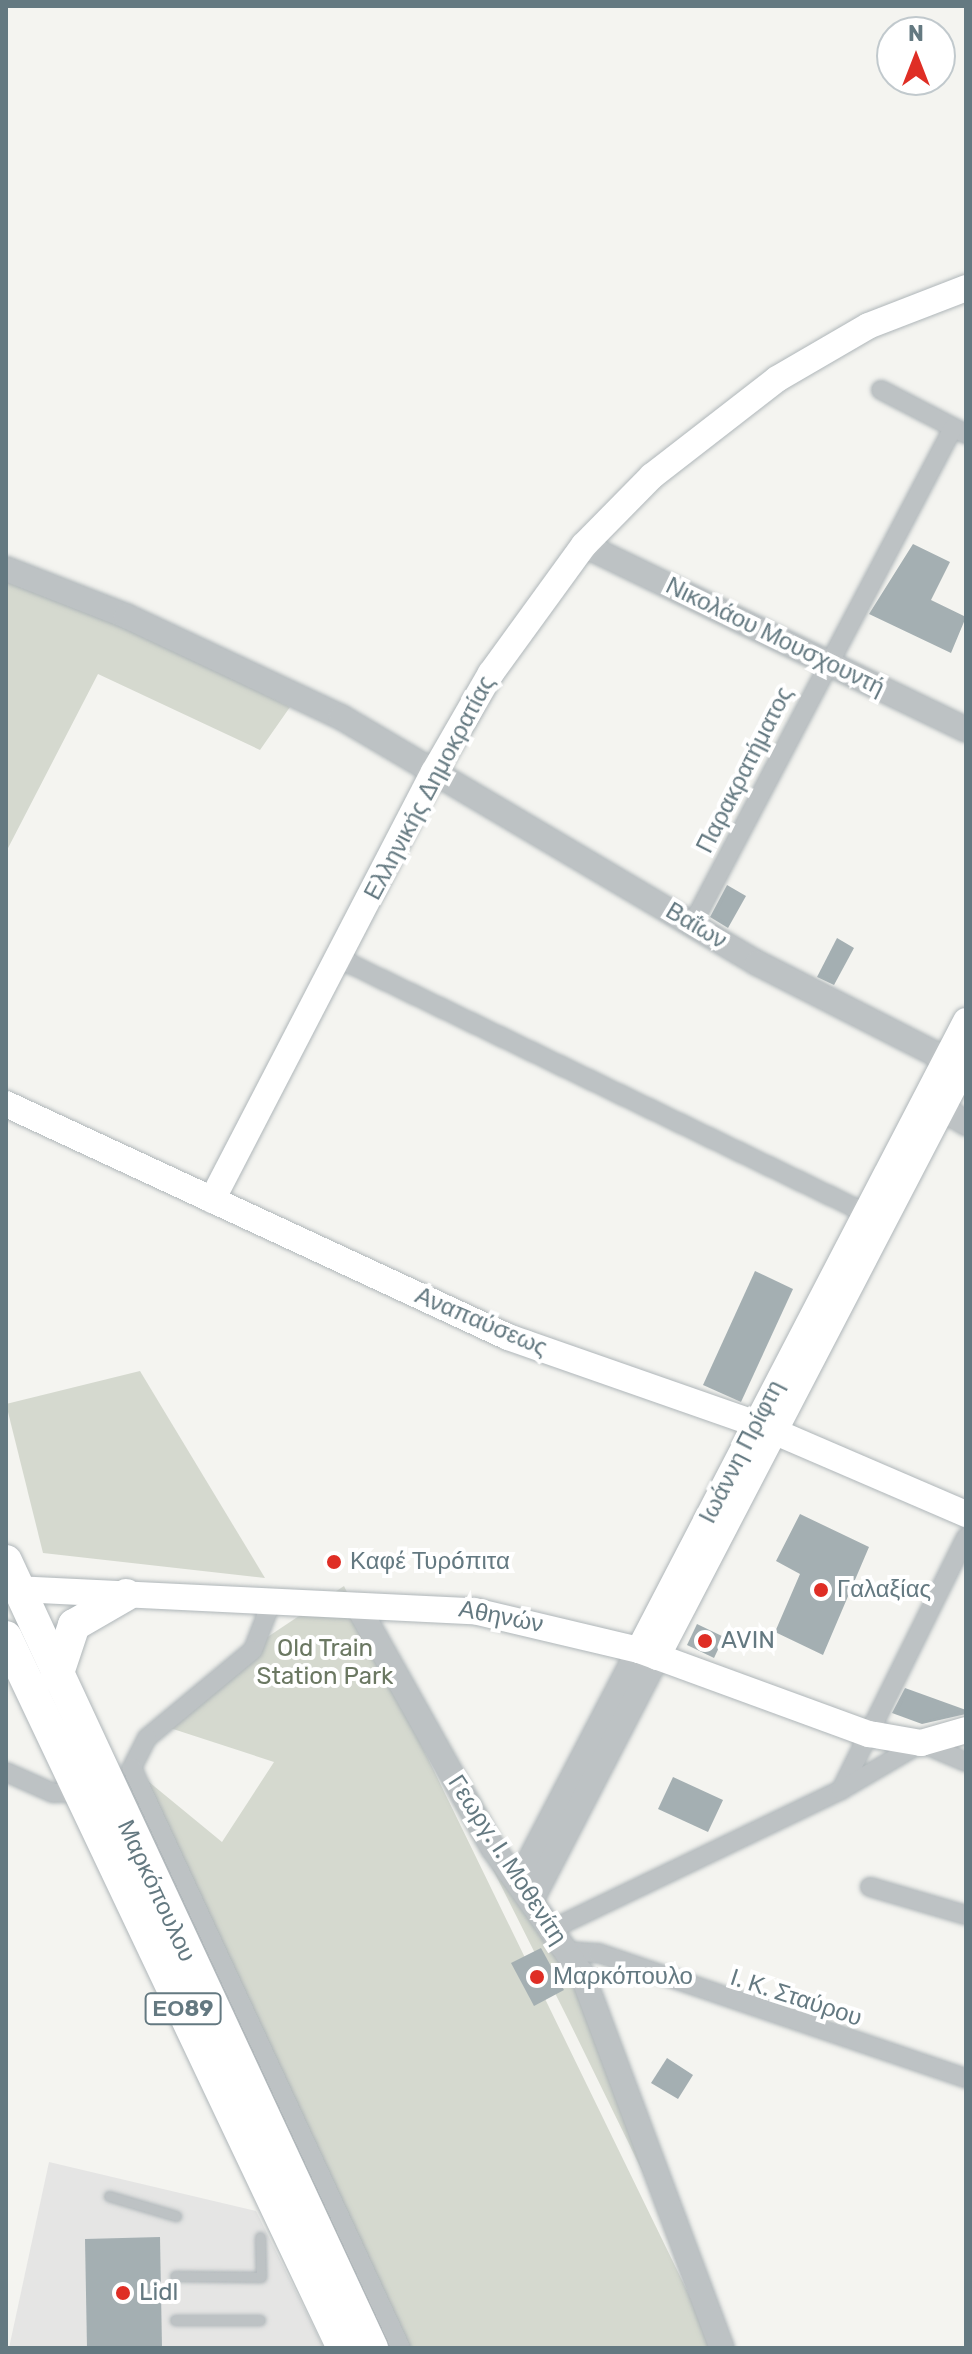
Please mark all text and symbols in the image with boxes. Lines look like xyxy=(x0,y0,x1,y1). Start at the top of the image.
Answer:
north arrow xyxy=(876,16,956,96)
text: N xyxy=(908,20,924,47)
street label: Νικολάου Μουσχουντή xyxy=(661,572,889,702)
street label: Ελληνικής Δημοκρατίας xyxy=(359,671,501,905)
street label: Παρακρατήματος xyxy=(691,682,799,858)
street label: Βαΐων xyxy=(660,897,732,955)
street label: Αναπαύσεως xyxy=(411,1281,551,1363)
street label: Ιωάννη Πρίφτη xyxy=(694,1376,790,1528)
place label: Καφέ Τυρóπιτα xyxy=(350,1548,510,1576)
marker: Καφέ Τυρóπιτα xyxy=(325,1553,343,1571)
place label: Γαλαξίας xyxy=(837,1576,931,1604)
marker: Γαλαξίας xyxy=(812,1581,830,1599)
street label: Αθηνών xyxy=(456,1595,546,1639)
place label: AVIN xyxy=(721,1627,775,1655)
marker: AVIN xyxy=(696,1632,714,1650)
park label: Old Train Station Park xyxy=(257,1635,393,1691)
street label: Γεωργ. Ι. Μοθενίτη xyxy=(441,1770,573,1950)
street label: Μαρκόπουλου xyxy=(111,1816,201,1966)
place label: Μαρκόπουλο xyxy=(553,1963,693,1991)
street label: Ι. Κ. Σταύρου xyxy=(727,1963,865,2033)
marker: Μαρκόπουλο xyxy=(528,1968,546,1986)
road number: ΕΟ89 xyxy=(143,1991,223,2027)
place label: Lidl xyxy=(139,2279,178,2307)
marker: Lidl xyxy=(114,2284,132,2302)

